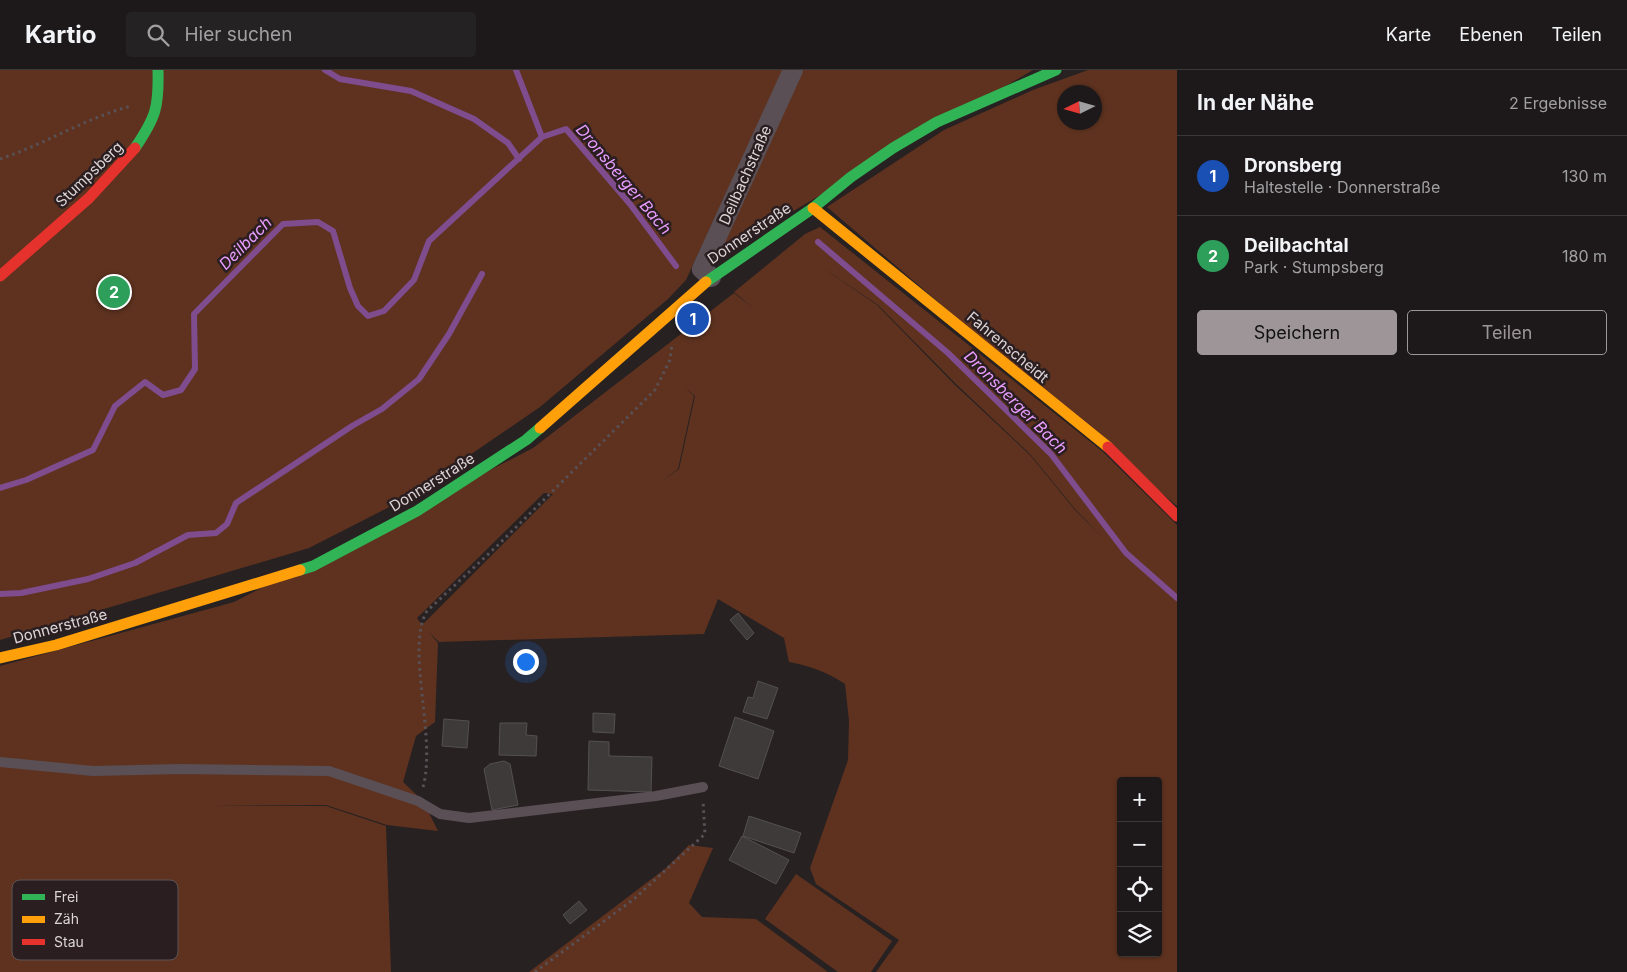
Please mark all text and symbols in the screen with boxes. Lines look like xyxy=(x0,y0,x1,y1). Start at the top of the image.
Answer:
search box xyxy=(126,12,476,57)
text: Kartio xyxy=(25,20,96,49)
icon: search xyxy=(144,21,172,49)
text: Hier suchen xyxy=(184,23,292,46)
text: Karte xyxy=(1386,24,1431,45)
text: Ebenen xyxy=(1459,24,1523,45)
text: Teilen xyxy=(1551,24,1602,45)
north arrow xyxy=(1057,85,1102,130)
text: In der Nähe xyxy=(1197,90,1314,115)
text: 2 Ergebnisse xyxy=(1509,93,1607,113)
water label: Dronsberger Bach xyxy=(572,120,676,238)
street label: Deilbachstraße xyxy=(715,122,775,228)
street label: Stumpsberg xyxy=(51,137,127,211)
text: Dronsberg xyxy=(1244,154,1342,177)
text: 1 xyxy=(1210,166,1216,186)
text: 130 m xyxy=(1562,166,1607,186)
text: Haltestelle · Donnerstraße xyxy=(1244,177,1440,197)
street label: Donnerstraße xyxy=(704,198,794,268)
water label: Deilbach xyxy=(214,212,276,274)
text: Deilbachtal xyxy=(1244,234,1349,257)
text: 2 xyxy=(1208,246,1218,266)
text: 180 m xyxy=(1562,246,1607,266)
text: Park · Stumpsberg xyxy=(1244,257,1384,277)
pin: 2 xyxy=(98,273,130,311)
pin: 1 xyxy=(677,300,709,338)
street label: Fahrenscheidt xyxy=(963,307,1053,387)
button: Speichern xyxy=(1197,310,1397,355)
button: Teilen xyxy=(1407,310,1607,355)
water label: Dronsberger Bach xyxy=(960,346,1072,458)
street label: Donnerstraße xyxy=(386,448,478,516)
street label: Donnerstraße xyxy=(11,604,109,648)
your location xyxy=(513,649,539,675)
map controls xyxy=(1117,777,1162,957)
button: + xyxy=(1117,777,1162,822)
button: − xyxy=(1117,822,1162,867)
button: locate xyxy=(1117,867,1162,912)
legend xyxy=(12,880,178,960)
text: Frei xyxy=(54,888,78,905)
text: Zäh xyxy=(54,910,79,927)
button: layers xyxy=(1117,912,1162,957)
text: Stau xyxy=(54,933,84,950)

